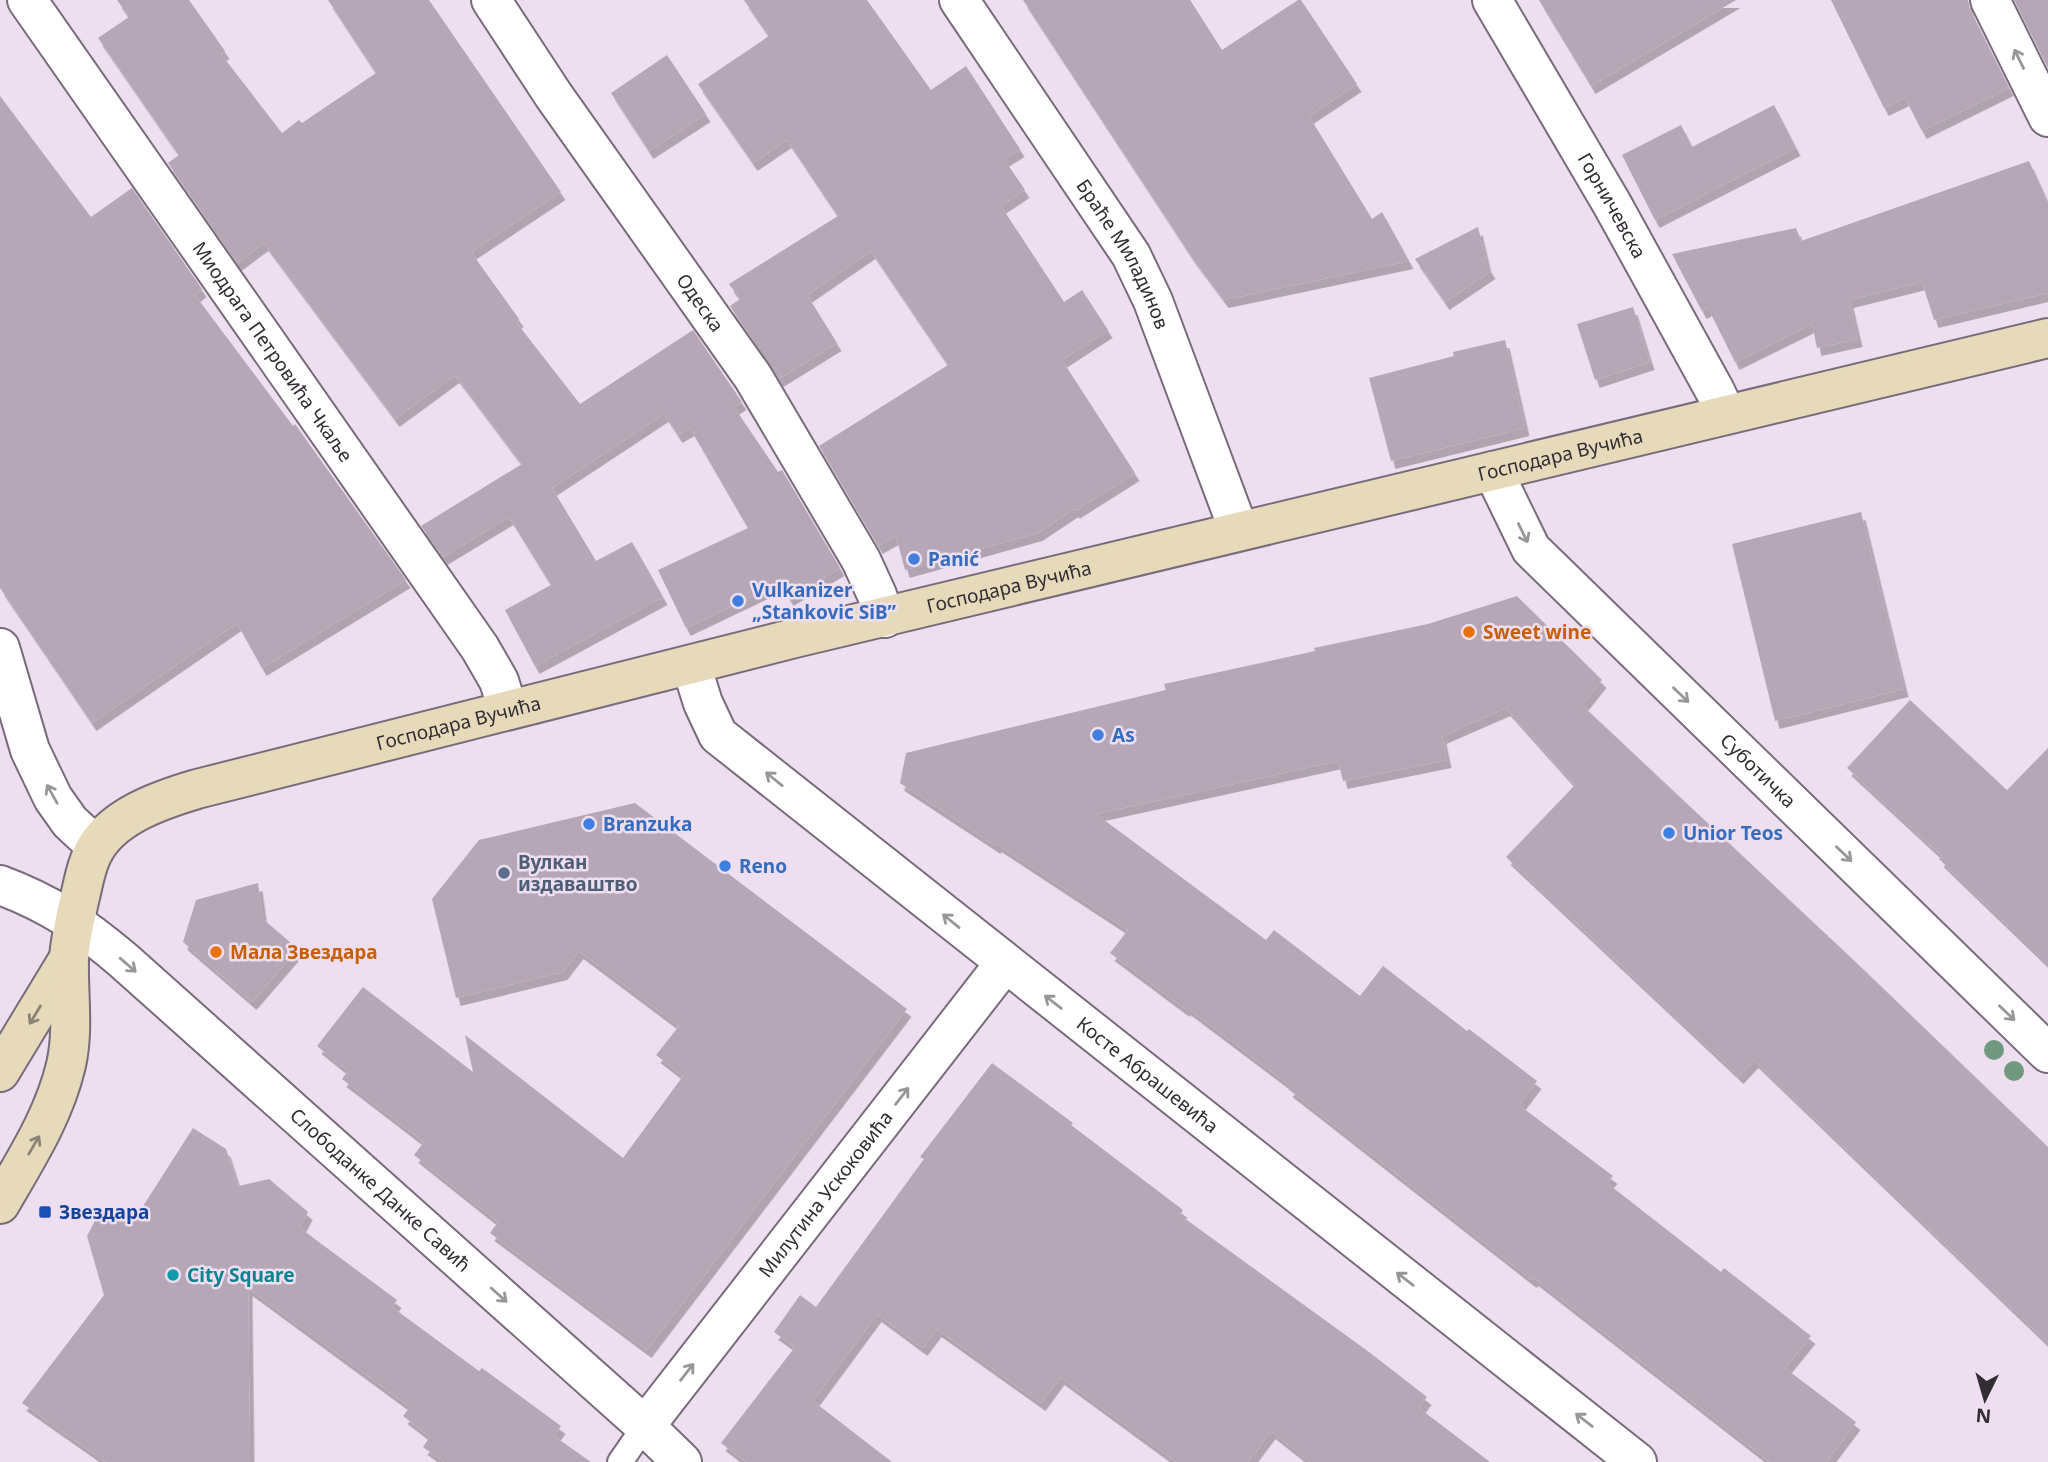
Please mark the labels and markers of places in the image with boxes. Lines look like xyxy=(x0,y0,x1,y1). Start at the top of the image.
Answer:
place label: Panić xyxy=(928,546,979,572)
marker: Panić xyxy=(906,551,922,567)
place label: Vulkanizer „Stankovic SiB” xyxy=(752,577,897,625)
marker: Vulkanizer „Stankovic SiB” xyxy=(730,593,746,609)
place label: Sweet wine xyxy=(1483,619,1591,645)
marker: Sweet wine xyxy=(1461,624,1477,640)
place label: As xyxy=(1112,722,1135,748)
marker: As xyxy=(1090,727,1106,743)
place label: Branzuka xyxy=(603,811,692,837)
marker: Branzuka xyxy=(581,816,597,832)
place label: Unior Teos xyxy=(1683,820,1783,846)
marker: Unior Teos xyxy=(1661,825,1677,841)
place label: Вулкан издаваштво xyxy=(518,849,638,897)
place label: Reno xyxy=(739,853,787,879)
marker: Reno xyxy=(717,858,733,874)
marker: Вулкан издаваштво xyxy=(496,865,512,881)
place label: Мала Звездара xyxy=(230,939,378,965)
marker: Мала Звездара xyxy=(208,944,224,960)
place label: Звездара xyxy=(59,1199,149,1225)
marker: Звездара xyxy=(37,1204,53,1220)
place label: City Square xyxy=(187,1262,295,1288)
marker: City Square xyxy=(165,1267,181,1283)

